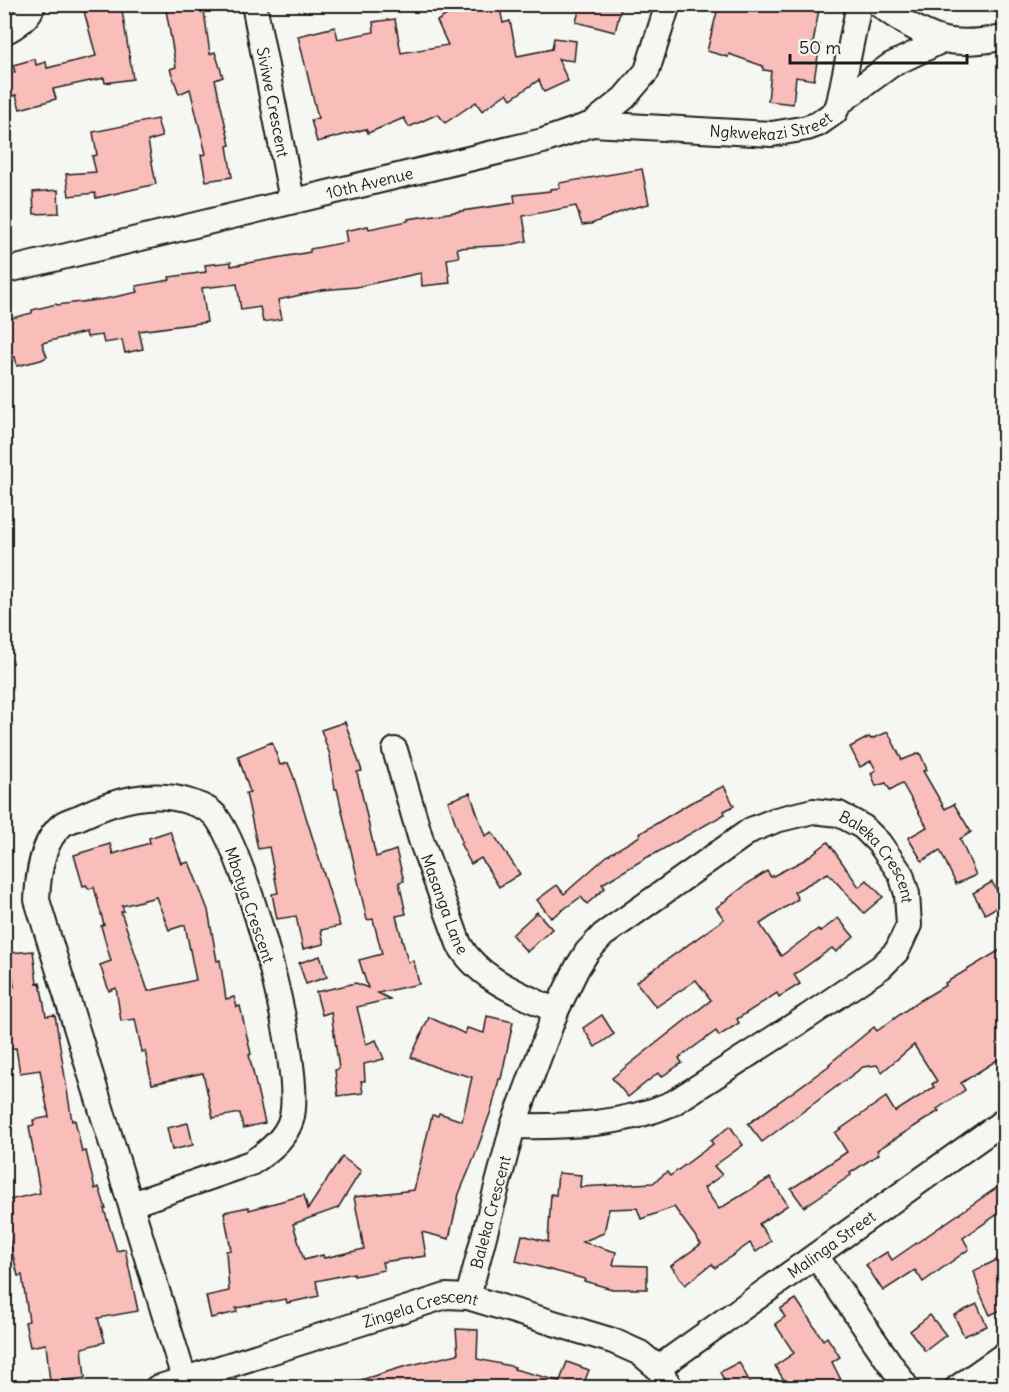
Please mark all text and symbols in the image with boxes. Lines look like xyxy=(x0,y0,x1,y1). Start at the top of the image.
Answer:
scale bar xyxy=(790,27,967,65)
text: 50 m xyxy=(799,36,841,59)
street label: Siviwe Crescent xyxy=(253,45,294,160)
street label: Ngkwekazi Street xyxy=(709,107,836,144)
street label: 10th Avenue xyxy=(324,163,415,203)
street label: Baleka Crescent xyxy=(836,806,918,904)
street label: Mbotya Crescent xyxy=(221,844,279,966)
street label: Masanga Lane xyxy=(417,851,473,958)
street label: Baleka Crescent xyxy=(466,1153,515,1271)
street label: Malinga Street xyxy=(784,1206,880,1282)
street label: Zingela Crescent xyxy=(360,1286,481,1332)

